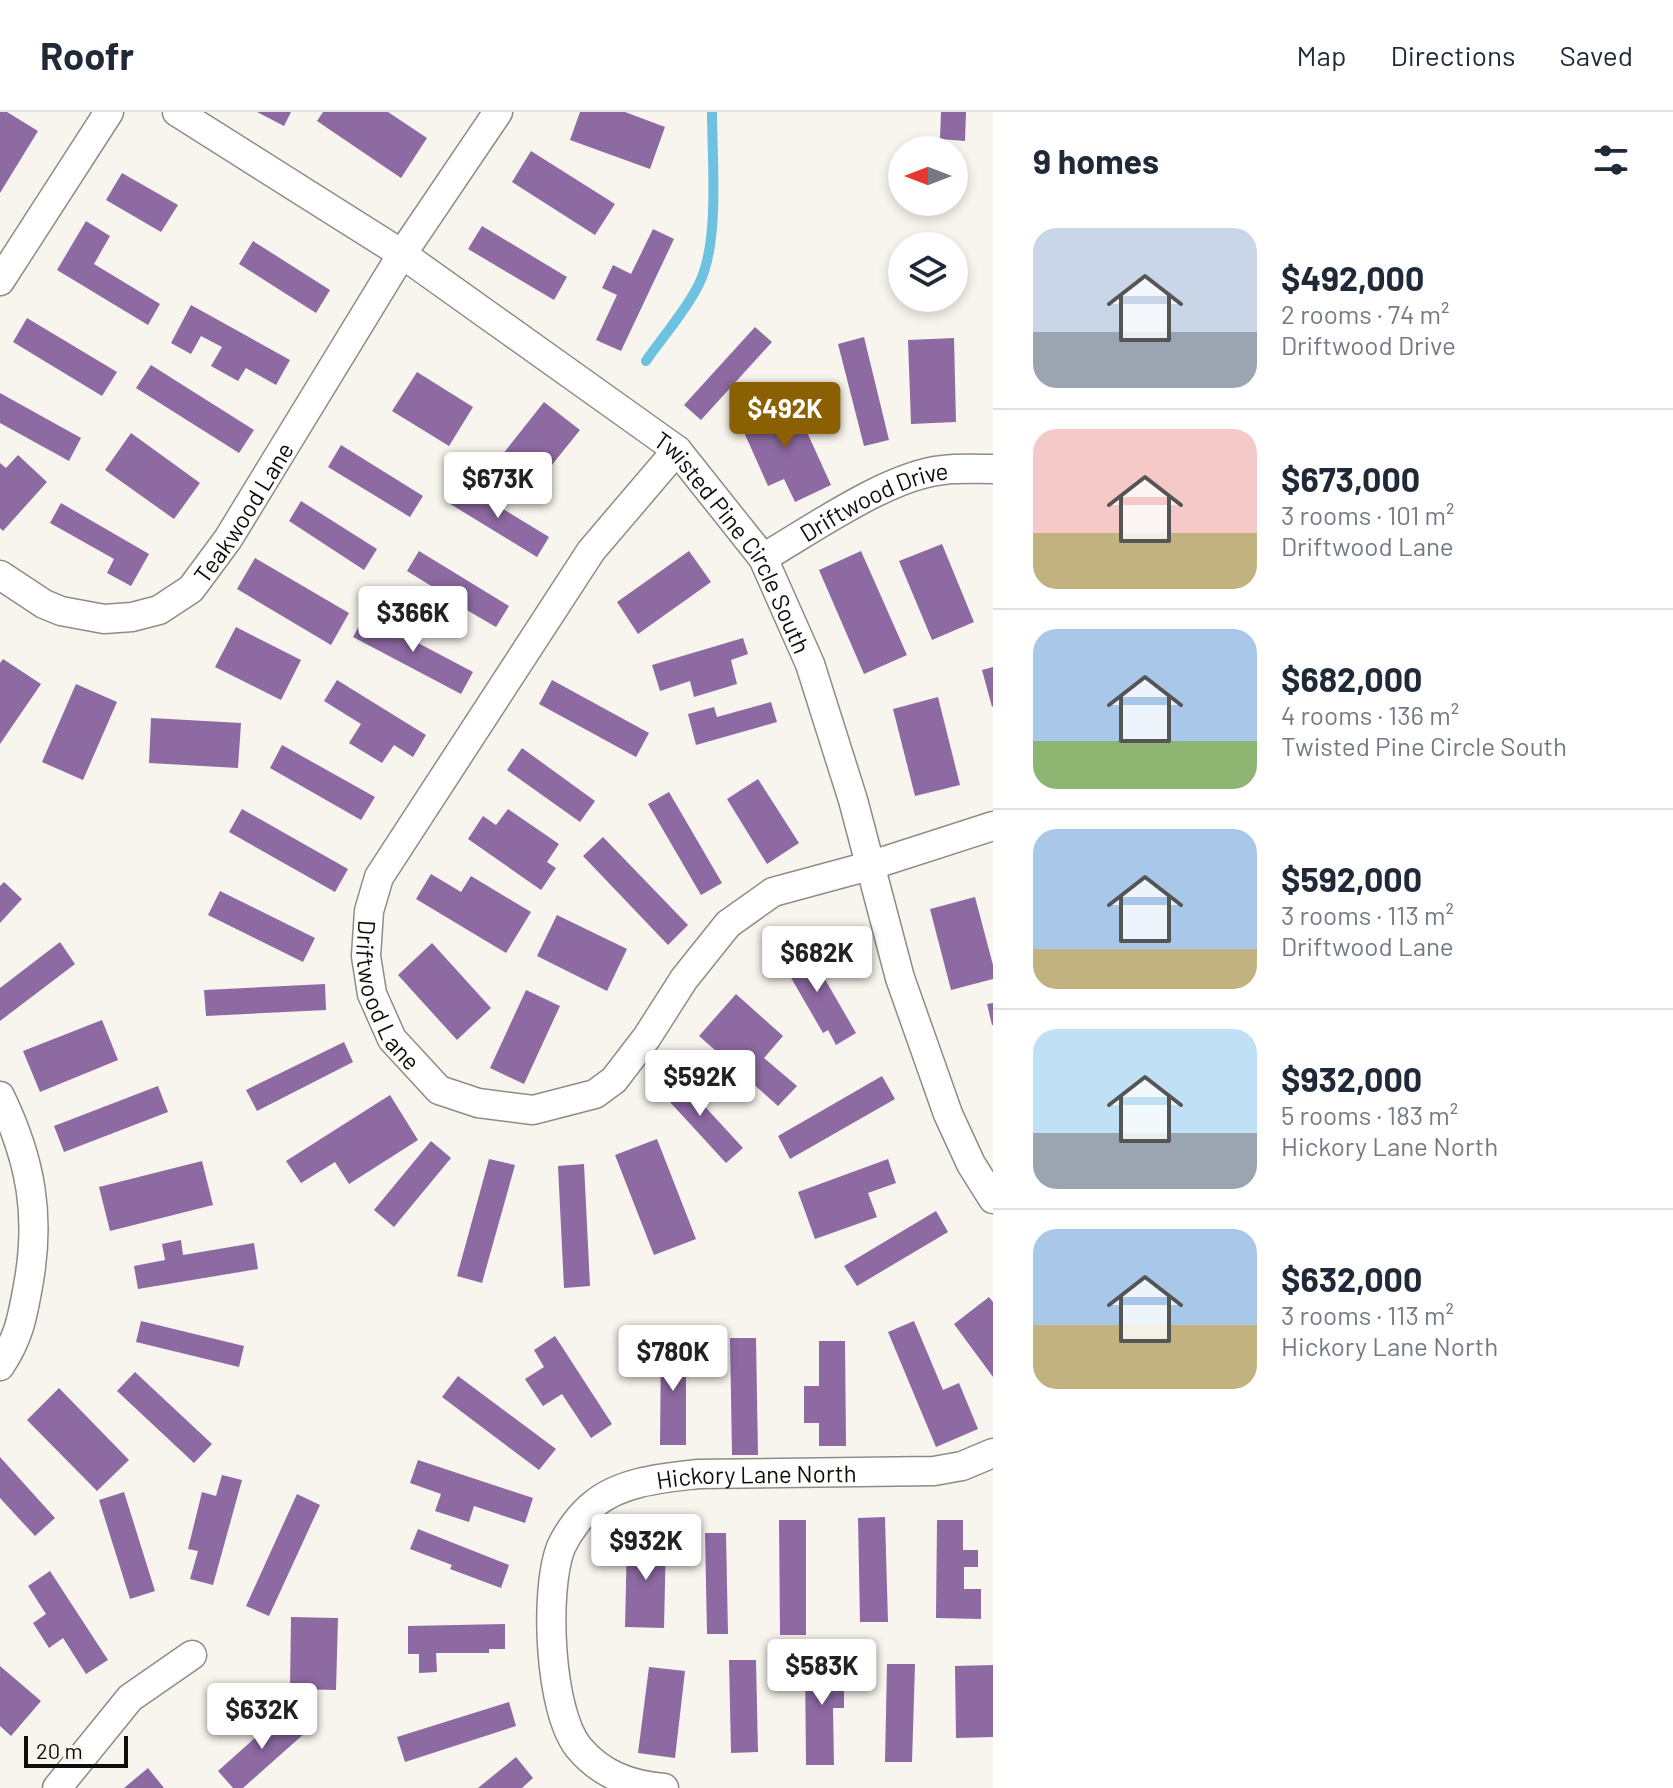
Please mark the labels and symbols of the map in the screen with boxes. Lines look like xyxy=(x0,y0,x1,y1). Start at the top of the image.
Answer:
north arrow xyxy=(888,136,968,216)
pin: $492K xyxy=(729,382,841,450)
street label: Twisted Pine Circle South xyxy=(649,424,818,657)
street label: Teakwood Lane xyxy=(187,436,298,588)
pin: $673K xyxy=(442,452,554,520)
street label: Driftwood Drive xyxy=(794,455,950,547)
pin: $366K xyxy=(357,586,469,654)
street label: Driftwood Lane xyxy=(351,919,427,1075)
pin: $682K xyxy=(761,926,873,994)
pin: $592K xyxy=(644,1050,756,1118)
pin: $780K xyxy=(617,1325,729,1393)
street label: Hickory Lane North xyxy=(654,1457,857,1494)
pin: $932K xyxy=(590,1514,702,1582)
pin: $583K xyxy=(766,1639,878,1707)
pin: $632K xyxy=(206,1683,318,1751)
scale bar xyxy=(24,1732,128,1768)

